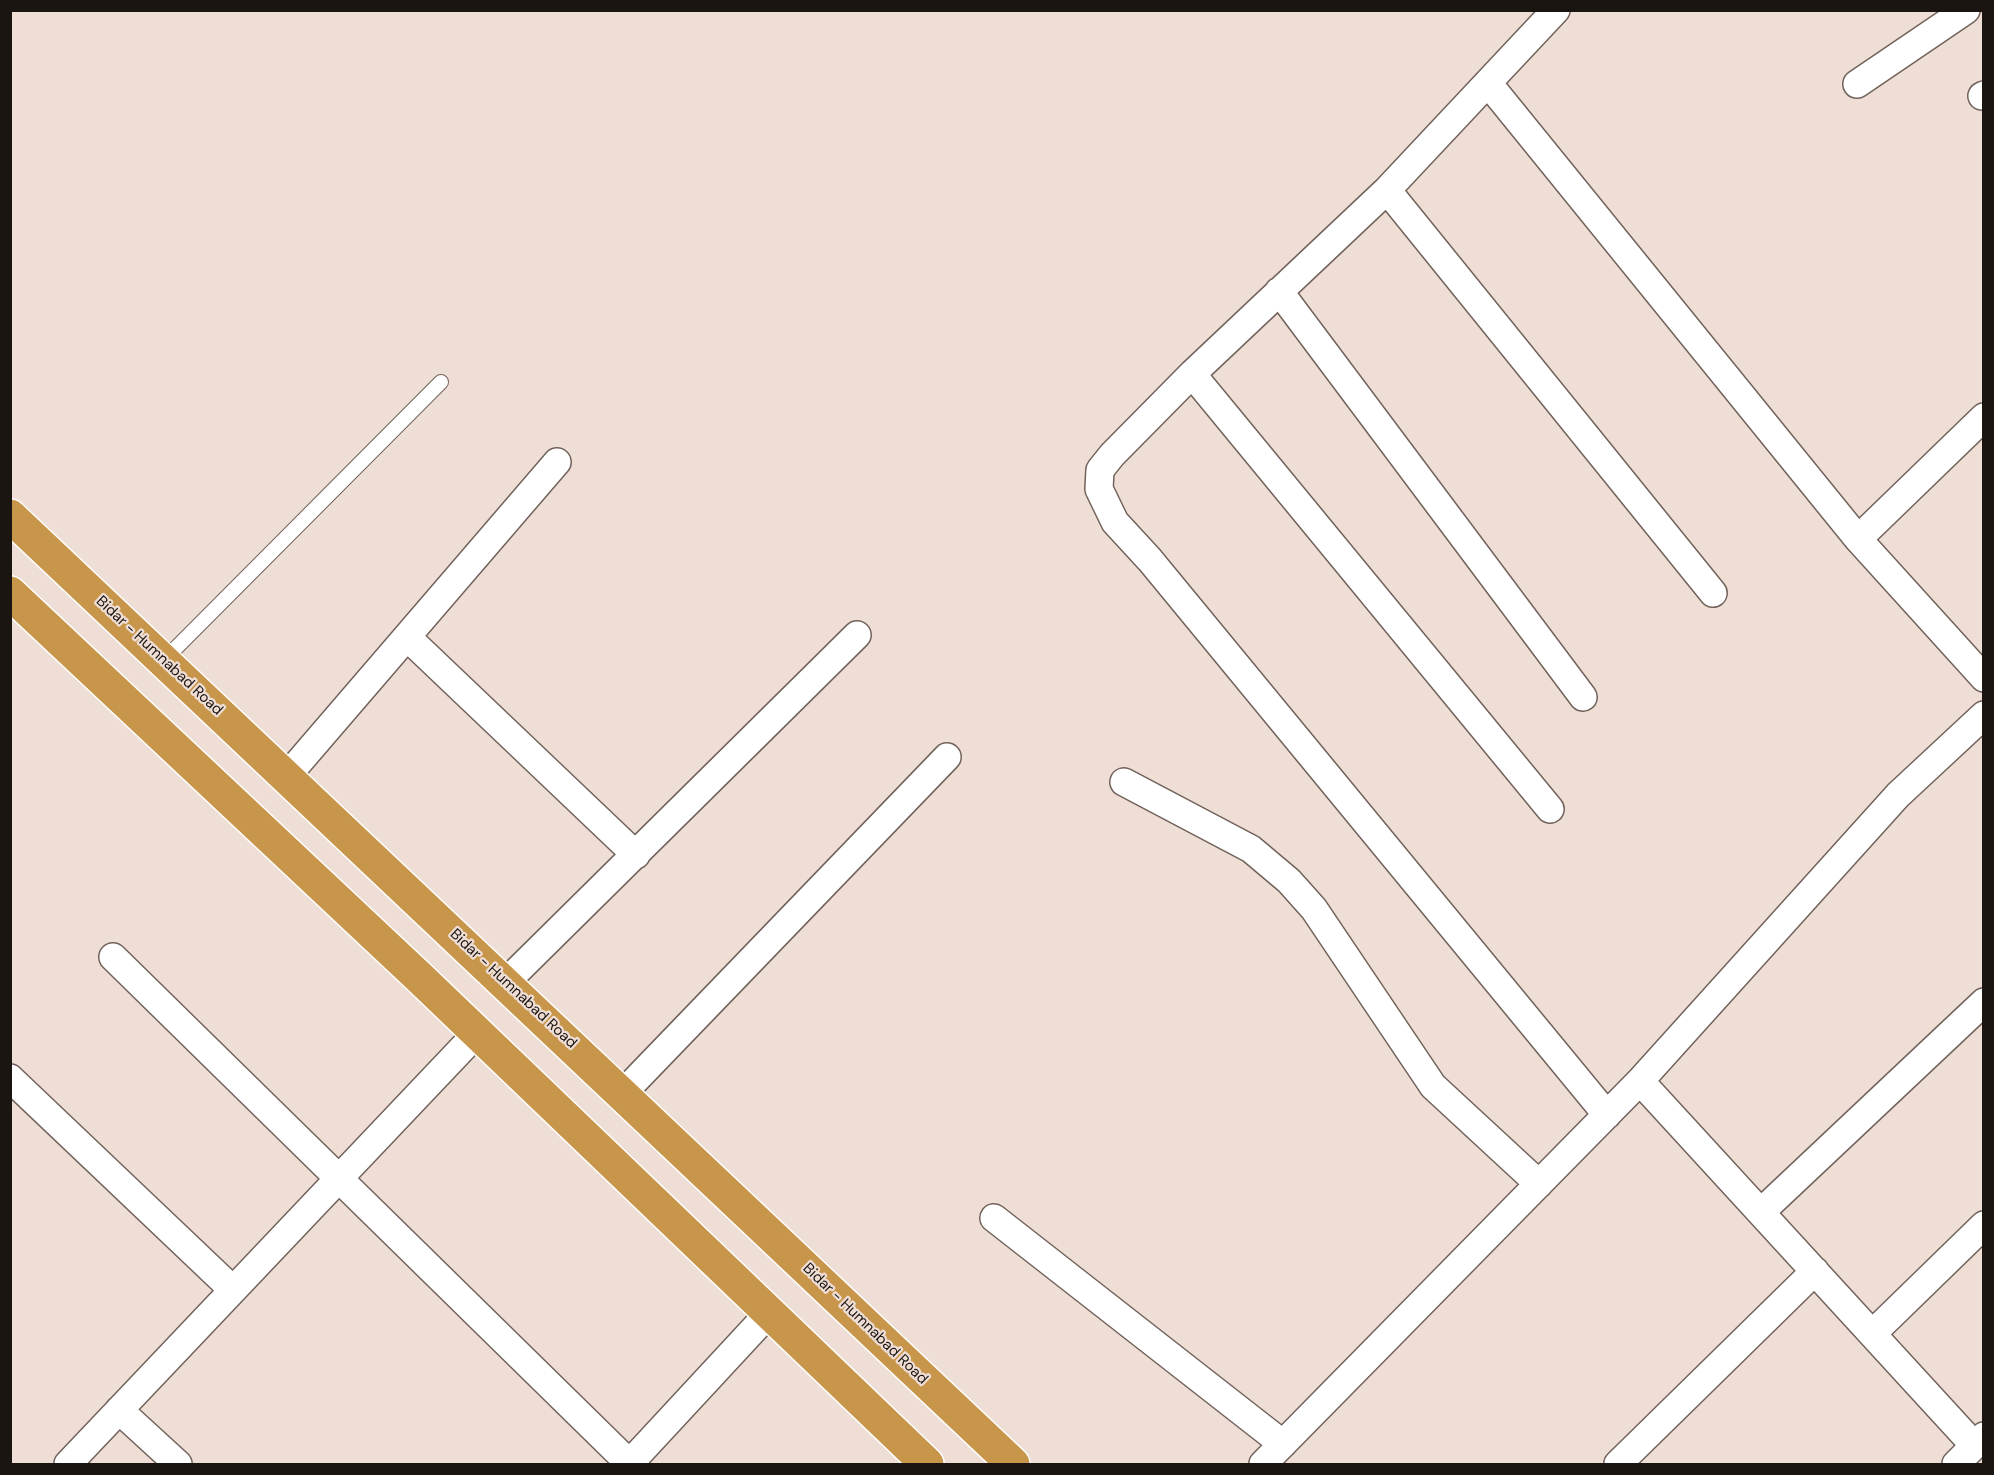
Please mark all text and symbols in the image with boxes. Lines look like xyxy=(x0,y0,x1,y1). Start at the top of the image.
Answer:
street label: Bidar - Humnabad Road xyxy=(92,593,226,719)
street label: Bidar - Humnabad Road xyxy=(446,926,580,1052)
street label: Bidar - Humnabad Road xyxy=(799,1260,931,1388)

